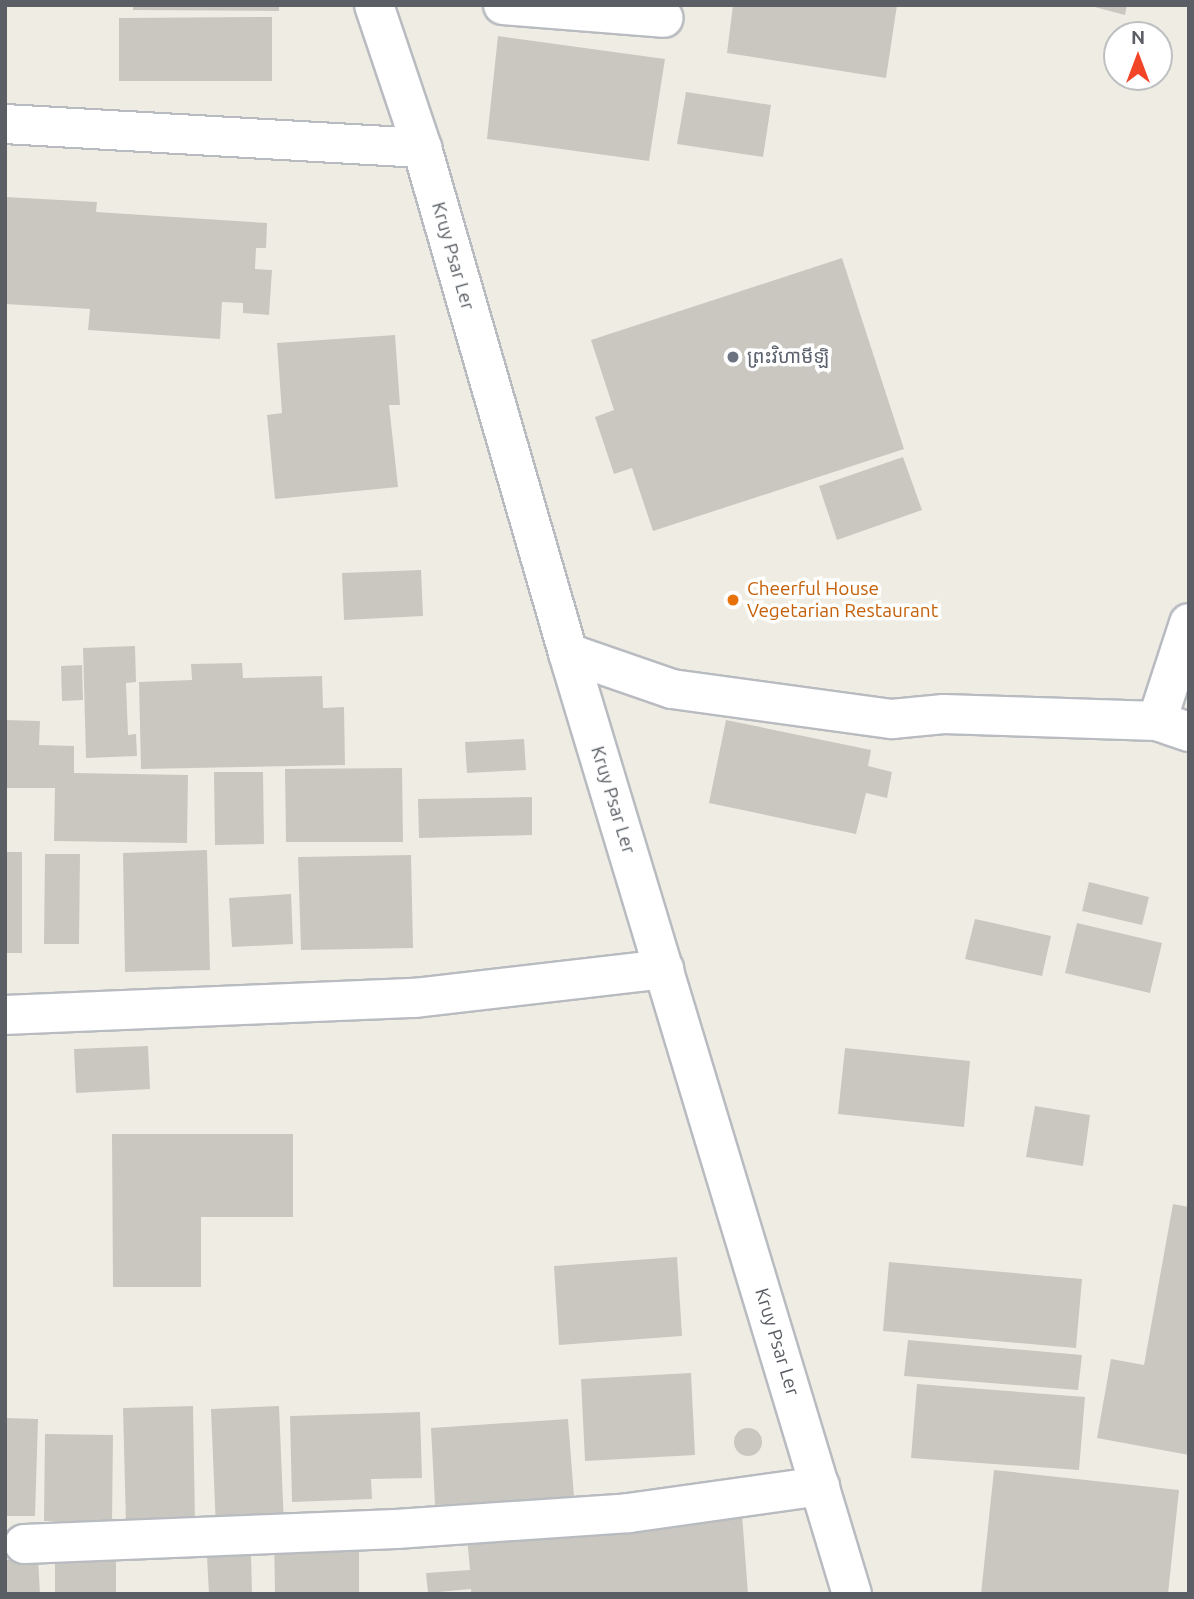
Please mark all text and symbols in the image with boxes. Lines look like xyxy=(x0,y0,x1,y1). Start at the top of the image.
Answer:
north arrow xyxy=(1103,21,1173,91)
text: N xyxy=(1131,26,1145,48)
street label: Kruy Psar Ler xyxy=(427,199,479,313)
place label: ព្រះវិហាមីឡិ xyxy=(747,346,829,368)
marker: ព្រះវិហាមីឡិ xyxy=(725,349,741,365)
place label: Cheerful House Vegetarian Restaurant xyxy=(747,578,938,622)
marker: Cheerful House Vegetarian Restaurant xyxy=(725,592,741,608)
street label: Kruy Psar Ler xyxy=(586,743,640,857)
street label: Kruy Psar Ler xyxy=(750,1285,804,1399)

